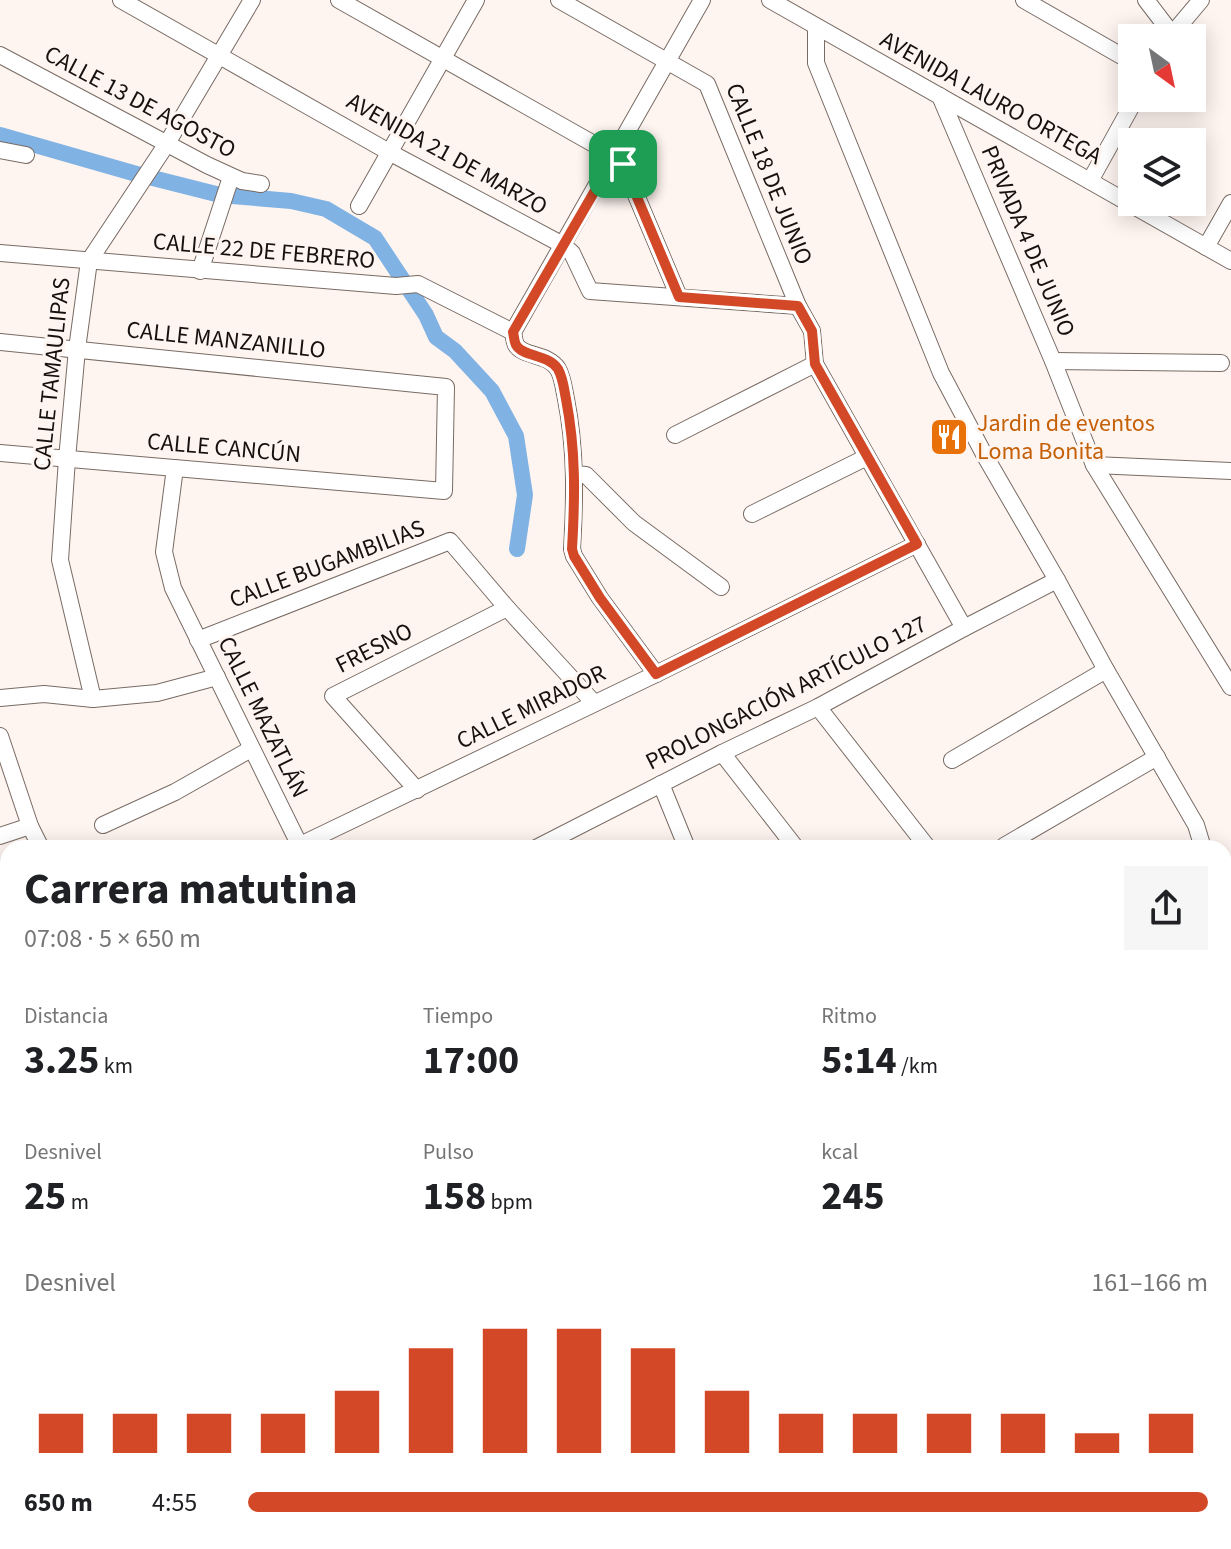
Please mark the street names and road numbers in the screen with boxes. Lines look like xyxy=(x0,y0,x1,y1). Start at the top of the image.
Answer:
street label: AVENIDA LAURO ORTEGA xyxy=(874,22,1108,174)
street label: CALLE 13 DE AGOSTO xyxy=(38,37,242,167)
street label: CALLE 18 DE JUNIO xyxy=(717,78,821,270)
street label: AVENIDA 21 DE MARZO xyxy=(340,84,554,224)
street label: PRIVADA 4 DE JUNIO xyxy=(972,140,1084,342)
street label: CALLE 22 DE FEBRERO xyxy=(151,224,377,278)
street label: CALLE TAMAULIPAS xyxy=(24,276,80,472)
street label: CALLE MANZANILLO xyxy=(125,312,327,368)
street label: CALLE CANCÚN xyxy=(146,424,302,472)
street label: CALLE BUGAMBILIAS xyxy=(224,511,430,617)
street label: PROLONGACIÓN ARTÍCULO 127 xyxy=(639,607,933,779)
street label: FRESNO xyxy=(329,614,419,682)
street label: CALLE MAZATLÁN xyxy=(209,630,317,804)
street label: CALLE MIRADOR xyxy=(450,656,612,758)

